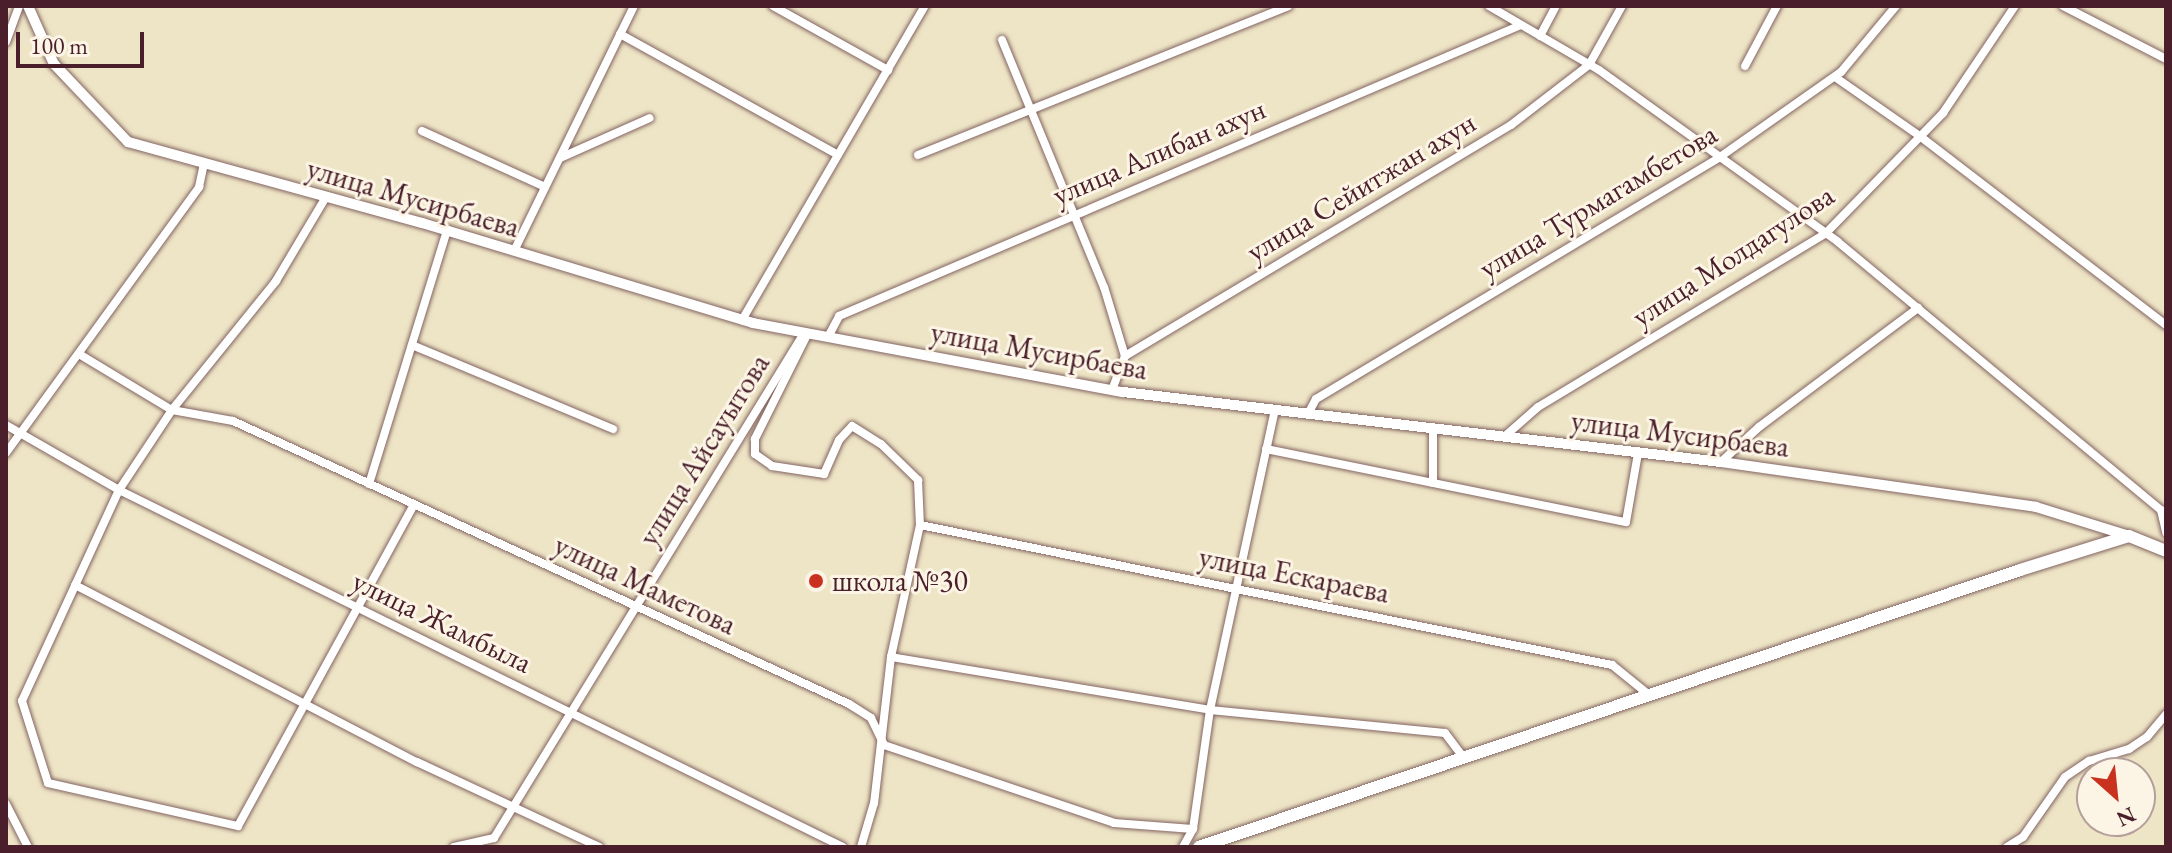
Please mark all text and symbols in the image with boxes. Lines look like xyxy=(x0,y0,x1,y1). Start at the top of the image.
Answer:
scale bar xyxy=(20,16,148,66)
text: 100 m xyxy=(30,30,88,61)
street label: улица Алибан ахун xyxy=(1047,91,1271,213)
street label: улица Сейитжан ахун xyxy=(1240,104,1482,270)
street label: улица Турмагамбетова xyxy=(1472,116,1724,286)
street label: улица Мусирбаева xyxy=(303,150,523,246)
street label: улица Молдагулова xyxy=(1625,177,1841,335)
street label: улица Мусирбаева xyxy=(928,314,1150,388)
street label: улица Айсауытова xyxy=(631,347,777,553)
street label: улица Мусирбаева xyxy=(1569,403,1791,465)
street label: улица Маметова xyxy=(548,527,742,643)
street label: улица Ескараева xyxy=(1196,539,1392,611)
street label: улица Жамбыла xyxy=(346,563,538,681)
place label: школа №30 xyxy=(832,563,968,599)
marker: школа №30 xyxy=(807,572,825,590)
north arrow xyxy=(2076,757,2156,837)
text: N xyxy=(2112,800,2141,834)

